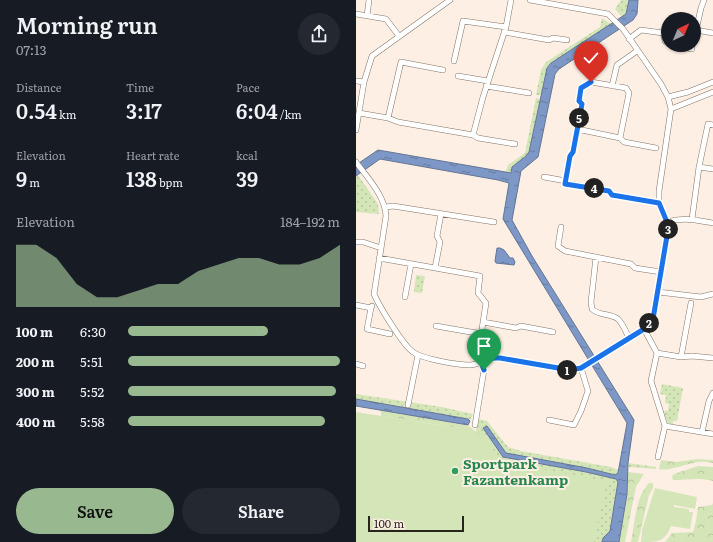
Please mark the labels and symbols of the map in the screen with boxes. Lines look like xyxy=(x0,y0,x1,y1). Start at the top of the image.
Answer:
north arrow xyxy=(661,12,701,52)
pin xyxy=(574,41,608,82)
pin: 5 xyxy=(569,108,589,128)
pin: 4 xyxy=(584,178,604,198)
pin: 3 xyxy=(658,219,678,239)
pin: 2 xyxy=(639,313,659,333)
pin xyxy=(467,329,501,370)
pin: 1 xyxy=(557,360,577,380)
place label: Sportpark Fazantenkamp xyxy=(463,453,568,489)
marker: Sportpark Fazantenkamp xyxy=(450,466,460,476)
scale bar xyxy=(368,514,464,533)

